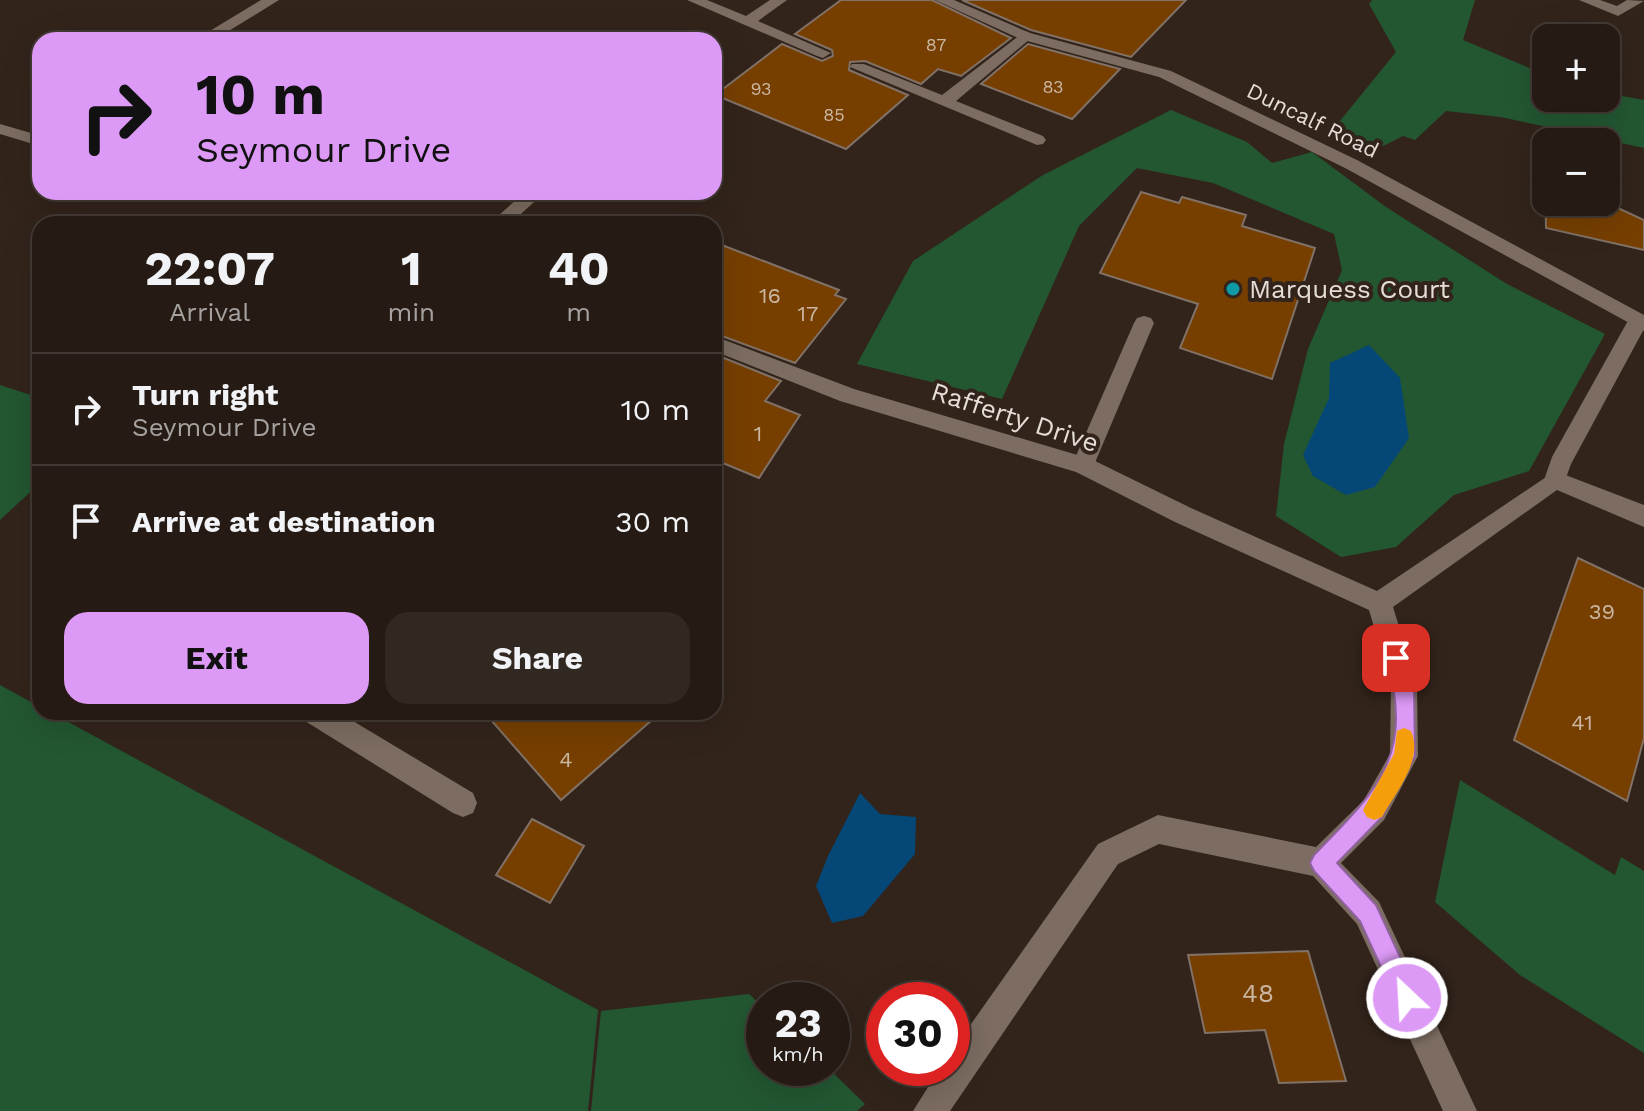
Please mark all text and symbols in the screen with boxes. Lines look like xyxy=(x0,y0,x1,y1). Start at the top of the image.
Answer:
map controls xyxy=(1532,24,1620,216)
button: + xyxy=(1532,24,1620,112)
house number: 87 xyxy=(926,34,946,55)
text: 10 m xyxy=(196,62,325,128)
icon: right xyxy=(64,64,168,168)
house number: 83 xyxy=(1042,76,1064,97)
house number: 93 xyxy=(750,78,772,99)
street label: Duncalf Road xyxy=(1243,78,1383,163)
house number: 85 xyxy=(823,104,845,125)
button: − xyxy=(1532,128,1620,216)
text: Seymour Drive xyxy=(196,129,451,171)
text: 22:07 xyxy=(144,240,275,297)
text: 1 xyxy=(401,240,422,297)
text: 40 xyxy=(548,240,610,297)
place label: Marquess Court xyxy=(1249,274,1450,304)
marker: Marquess Court xyxy=(1224,280,1242,298)
house number: 16 xyxy=(759,283,781,308)
text: Arrival xyxy=(169,297,250,327)
text: min xyxy=(387,297,435,327)
text: m xyxy=(566,297,591,327)
house number: 17 xyxy=(798,301,818,326)
street label: Rafferty Drive xyxy=(928,376,1102,458)
text: Turn right xyxy=(132,377,278,412)
icon: right xyxy=(64,387,108,431)
text: 10 m xyxy=(621,392,690,427)
text: Seymour Drive xyxy=(132,412,316,442)
house number: 1 xyxy=(754,421,762,446)
icon: arrive xyxy=(64,499,108,543)
text: Arrive at destination xyxy=(132,504,436,539)
text: 30 m xyxy=(615,504,690,539)
house number: 39 xyxy=(1589,599,1615,624)
button: Exit xyxy=(64,612,369,704)
button: Share xyxy=(385,612,690,704)
pin xyxy=(1362,624,1430,692)
icon: arrive xyxy=(1374,636,1418,680)
house number: 41 xyxy=(1571,710,1593,735)
house number: 4 xyxy=(559,747,573,772)
position arrow xyxy=(1365,956,1449,1040)
house number: 48 xyxy=(1242,978,1274,1008)
speed limit sign: 30 xyxy=(866,982,970,1086)
text: 23 xyxy=(774,1000,822,1047)
text: km/h xyxy=(772,1042,824,1066)

